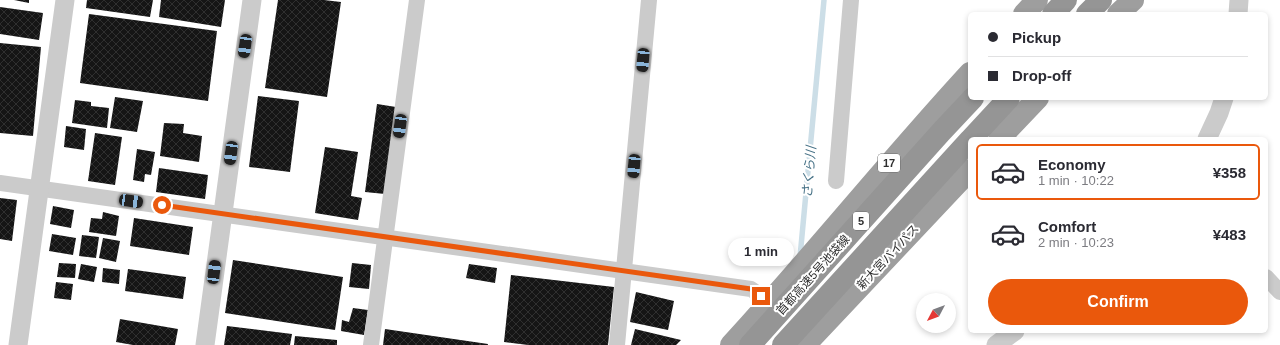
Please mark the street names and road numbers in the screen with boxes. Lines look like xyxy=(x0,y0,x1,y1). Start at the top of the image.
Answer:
road number: 17 xyxy=(878,154,900,172)
road number: 5 xyxy=(853,212,869,230)
street label: 新大宮バイパス xyxy=(854,222,922,292)
street label: 首都高速5号池袋線 xyxy=(773,232,853,318)

